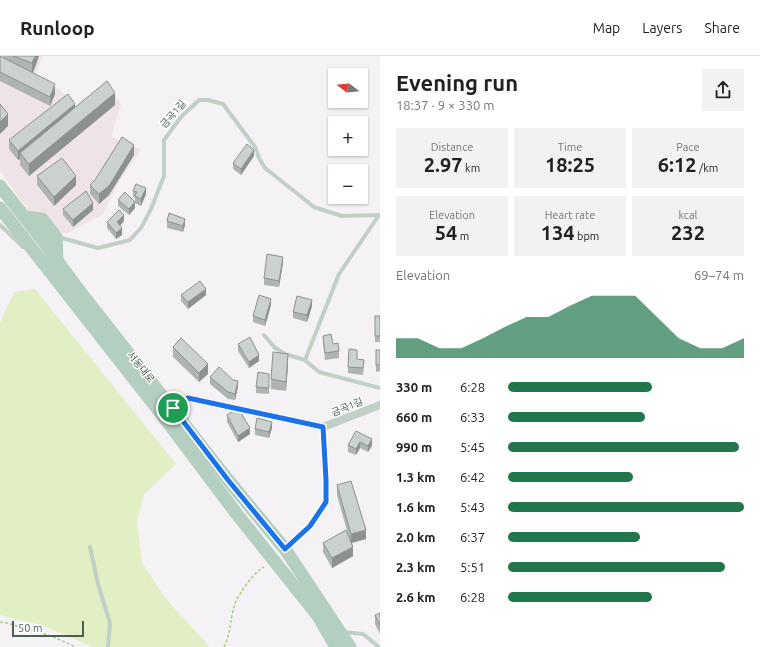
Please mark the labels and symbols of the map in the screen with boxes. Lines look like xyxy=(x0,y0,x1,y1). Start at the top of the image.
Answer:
north arrow xyxy=(328,68,368,108)
street label: 금곡1길 xyxy=(158,98,188,130)
street label: 서동대로 xyxy=(125,349,157,385)
pin xyxy=(156,391,190,425)
street label: 금곡1길 xyxy=(330,396,364,418)
scale bar xyxy=(12,619,84,638)

